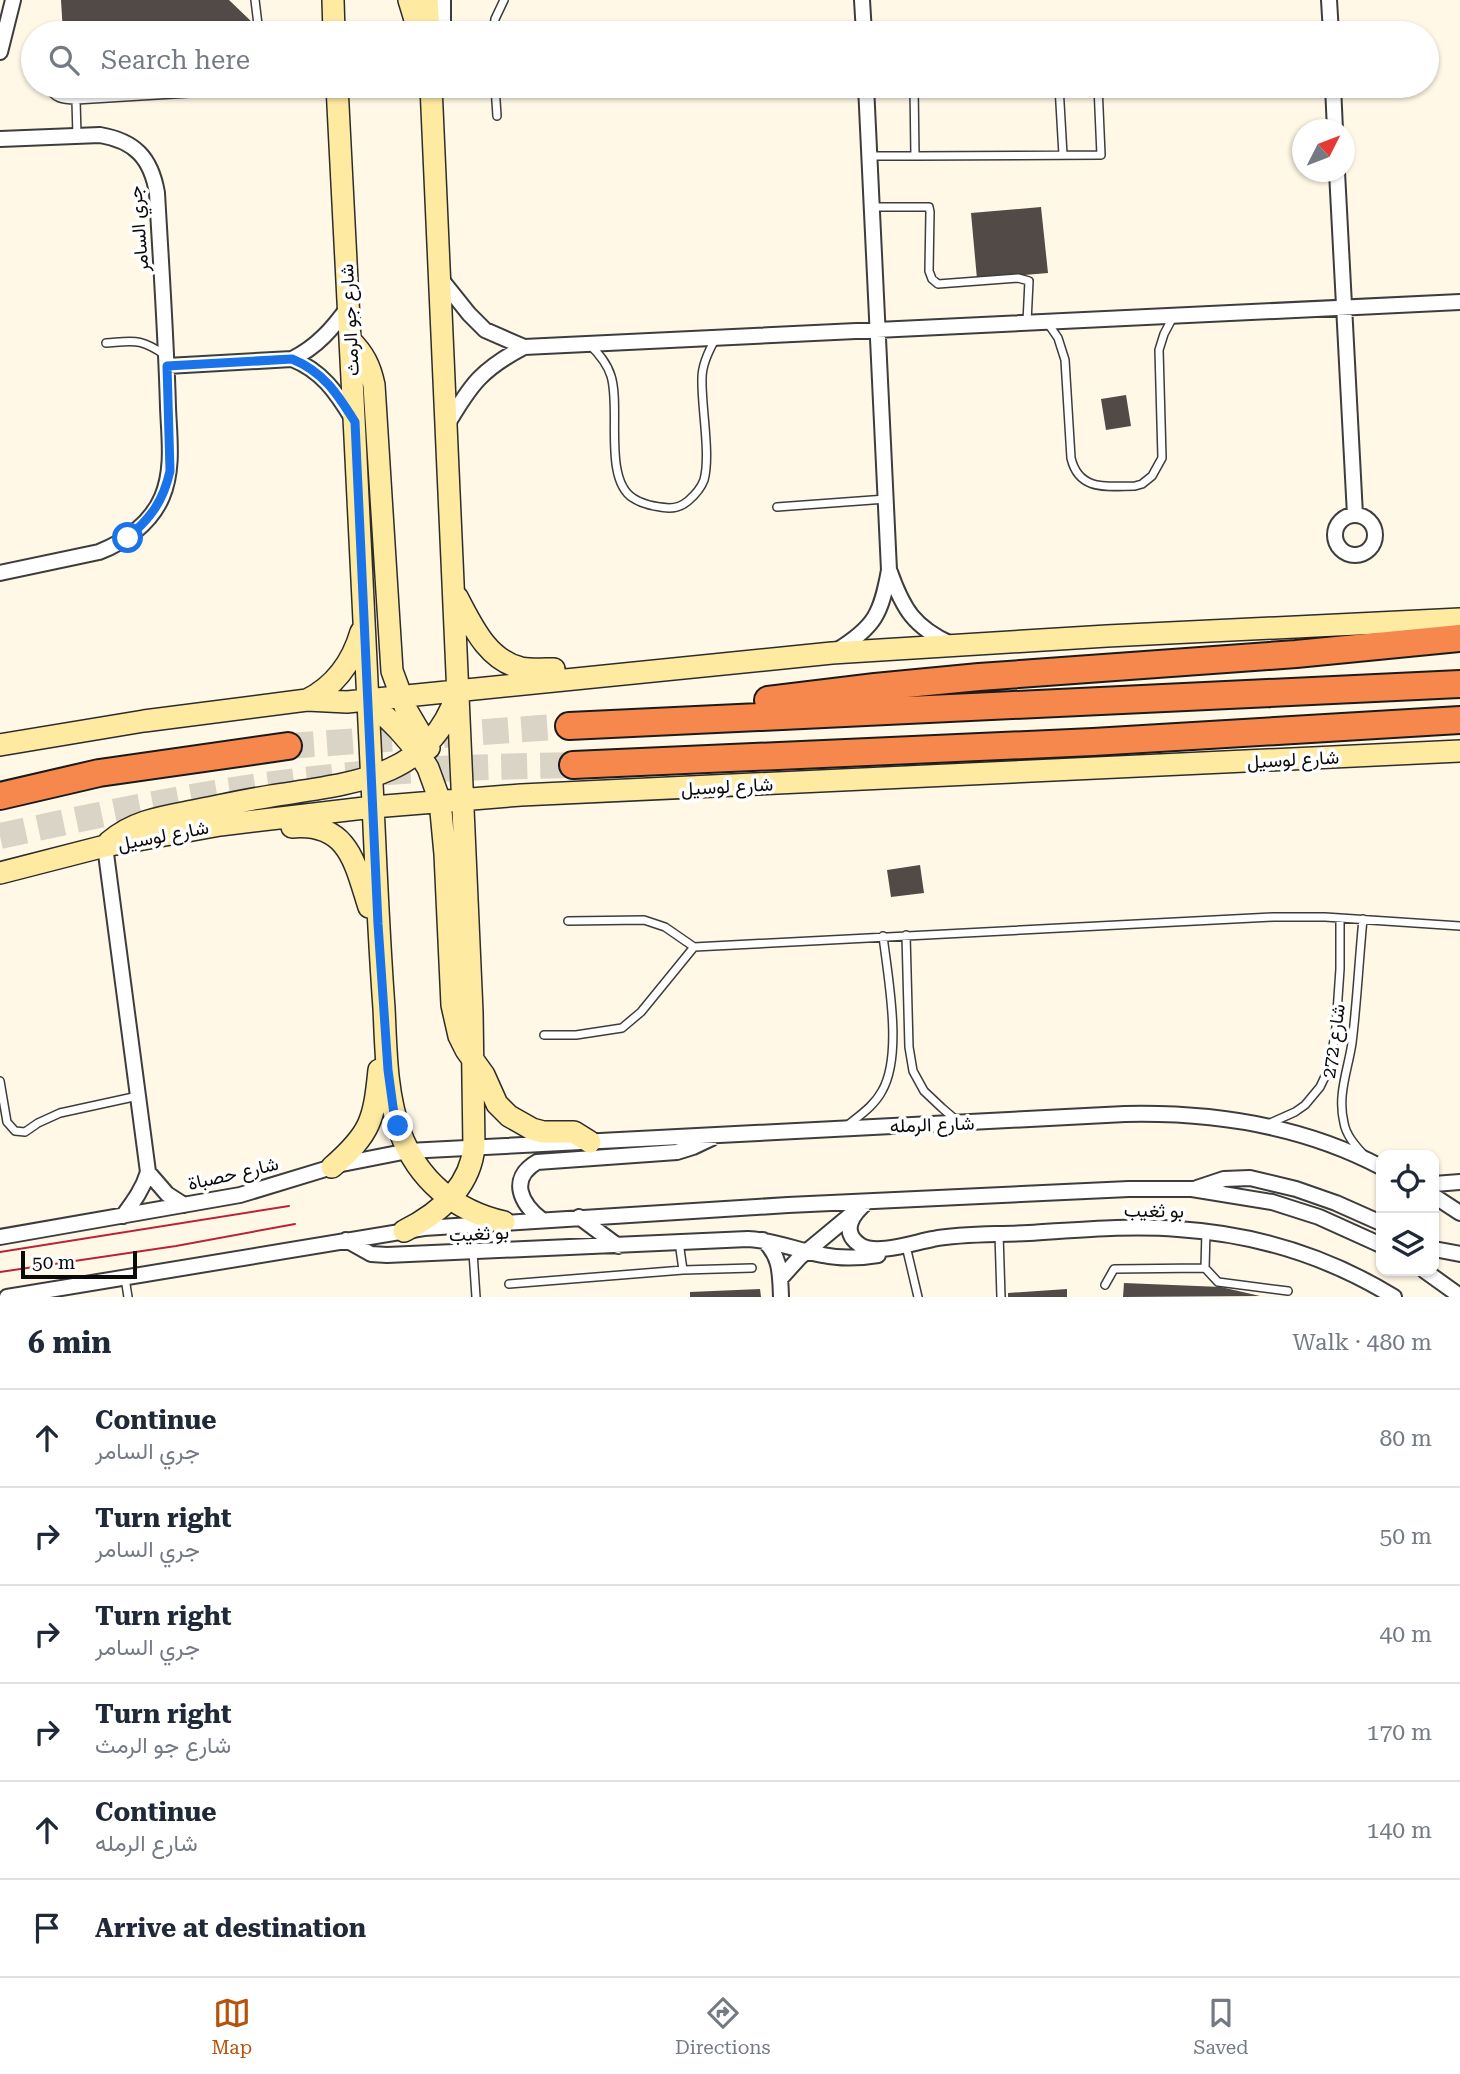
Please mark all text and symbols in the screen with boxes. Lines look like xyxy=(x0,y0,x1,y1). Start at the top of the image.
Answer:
search box xyxy=(21,21,1439,98)
icon: search xyxy=(45,41,83,79)
text: Search here xyxy=(101,45,250,75)
north arrow xyxy=(1292,119,1355,182)
street label: جري السامر xyxy=(123,184,158,274)
street label: شارع جو الرمث xyxy=(335,263,365,377)
route start xyxy=(112,522,143,553)
street label: شارع لوسيل xyxy=(1246,746,1340,774)
street label: شارع لوسيل xyxy=(680,773,774,801)
street label: شارع لوسيل xyxy=(116,815,211,857)
street label: شارع 272 xyxy=(1317,1002,1351,1080)
route end xyxy=(382,1110,413,1141)
street label: شارع الرمله xyxy=(889,1112,975,1138)
map controls xyxy=(1376,1150,1439,1276)
button: locate xyxy=(1376,1150,1439,1213)
street label: شارع حصباة xyxy=(185,1152,281,1196)
street label: بو ثغيب xyxy=(1124,1198,1184,1223)
button: layers xyxy=(1376,1213,1439,1276)
street label: بو ثغيب xyxy=(448,1220,510,1247)
scale bar xyxy=(21,1248,136,1280)
text: 50 m xyxy=(32,1251,75,1274)
text: 6 min xyxy=(28,1325,111,1360)
text: Walk · 480 m xyxy=(1293,1329,1432,1356)
text: Continue xyxy=(95,1405,217,1435)
icon: ahead xyxy=(28,1419,66,1457)
text: 80 m xyxy=(1379,1425,1432,1452)
text: جري السامر xyxy=(95,1438,200,1465)
text: Turn right xyxy=(95,1503,231,1533)
icon: right xyxy=(28,1517,66,1555)
text: 50 m xyxy=(1379,1523,1432,1550)
text: جري السامر xyxy=(95,1536,200,1563)
text: Turn right xyxy=(95,1601,231,1631)
icon: right xyxy=(28,1615,66,1653)
text: 40 m xyxy=(1379,1621,1432,1648)
text: جري السامر xyxy=(95,1634,200,1661)
text: Turn right xyxy=(95,1699,231,1729)
icon: right xyxy=(28,1713,66,1751)
text: 170 m xyxy=(1367,1719,1432,1746)
text: شارع جو الرمث xyxy=(95,1732,231,1759)
text: Continue xyxy=(95,1797,217,1827)
icon: ahead xyxy=(28,1811,66,1849)
text: 140 m xyxy=(1367,1817,1432,1844)
text: شارع الرمله xyxy=(95,1830,198,1857)
icon: arrive xyxy=(28,1909,66,1947)
text: Arrive at destination xyxy=(95,1913,366,1943)
tab: Map xyxy=(211,1994,252,2059)
tab: Directions xyxy=(675,1994,771,2059)
tab: Saved xyxy=(1193,1994,1249,2059)

